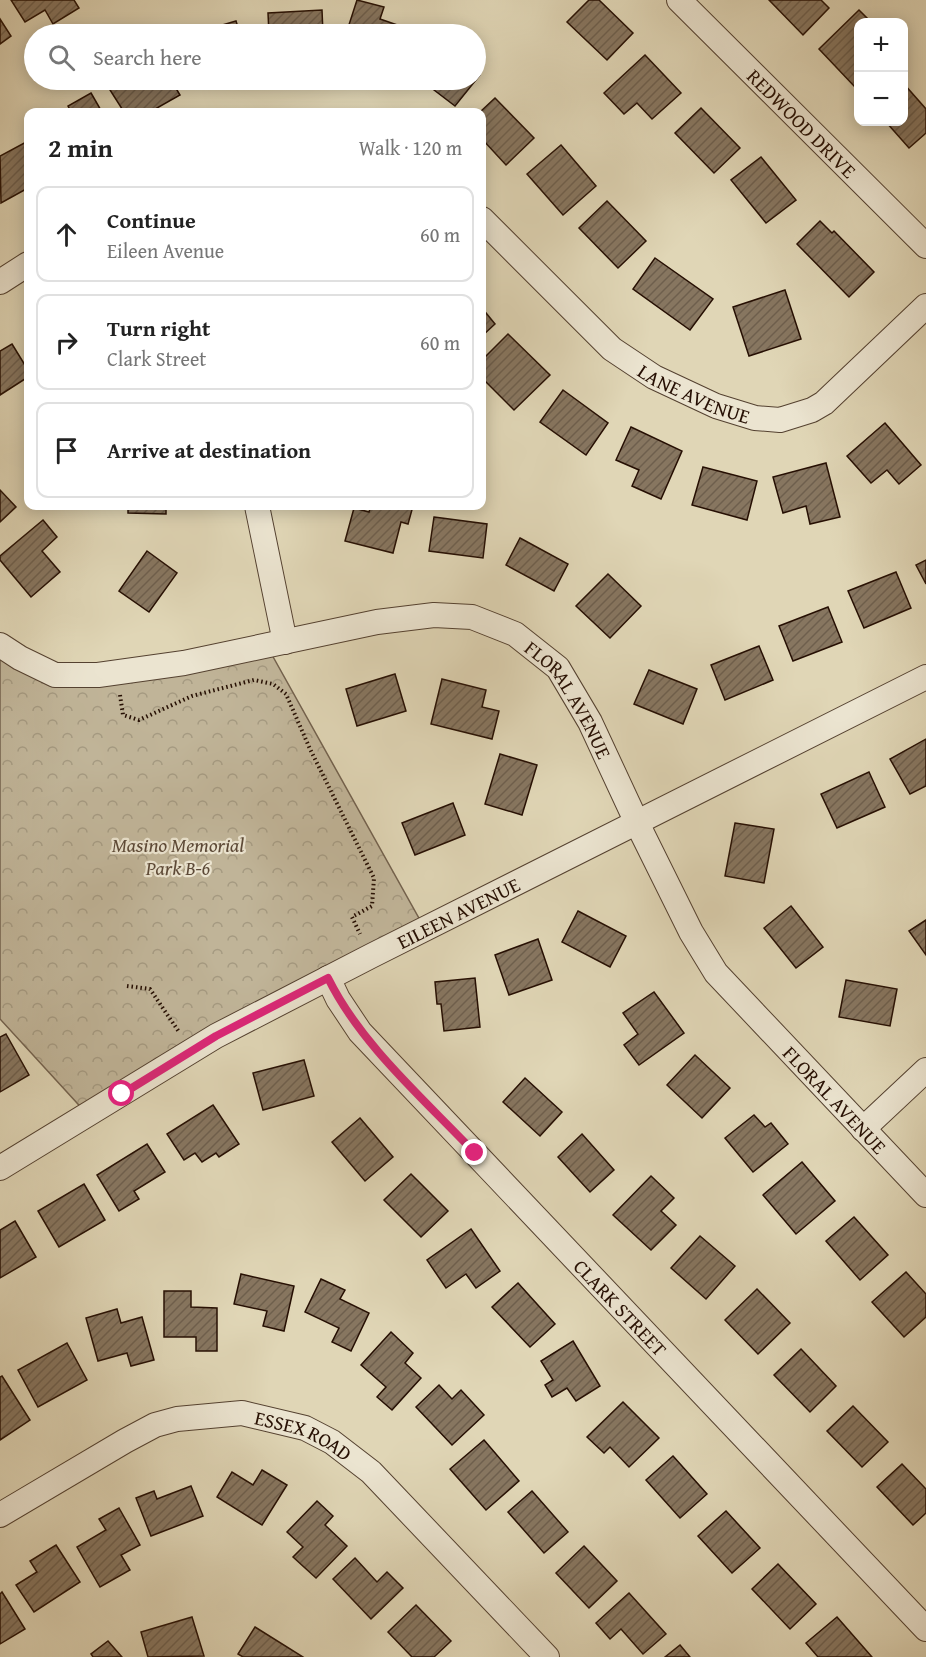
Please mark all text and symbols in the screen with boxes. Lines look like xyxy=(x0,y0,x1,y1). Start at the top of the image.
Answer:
map controls xyxy=(854,18,908,126)
button: + xyxy=(854,18,908,72)
search box xyxy=(24,24,486,90)
icon: search xyxy=(45,41,78,74)
text: Search here xyxy=(93,41,202,73)
street label: REDWOOD DRIVE xyxy=(741,62,864,184)
button: − xyxy=(854,72,908,126)
text: 2 min xyxy=(48,128,113,167)
text: Walk · 120 m xyxy=(359,133,462,162)
text: Continue xyxy=(107,204,196,236)
icon: ahead xyxy=(50,218,83,251)
text: 60 m xyxy=(420,220,460,249)
text: Eileen Avenue xyxy=(107,236,224,265)
text: Turn right xyxy=(107,312,210,344)
icon: right xyxy=(50,326,83,359)
text: 60 m xyxy=(420,328,460,357)
text: Clark Street xyxy=(107,344,206,373)
street label: LANE AVENUE xyxy=(632,356,754,430)
icon: arrive xyxy=(50,434,83,467)
text: Arrive at destination xyxy=(107,434,311,466)
street label: FLORAL AVENUE xyxy=(519,633,619,763)
park label: Masino Memorial Park B-6 xyxy=(112,830,244,882)
street label: EILEEN AVENUE xyxy=(392,869,524,955)
street label: FLORAL AVENUE xyxy=(777,1039,894,1160)
route start xyxy=(108,1080,134,1106)
route end xyxy=(461,1139,487,1165)
street label: CLARK STREET xyxy=(567,1252,674,1362)
street label: ESSEX ROAD xyxy=(252,1402,359,1467)

